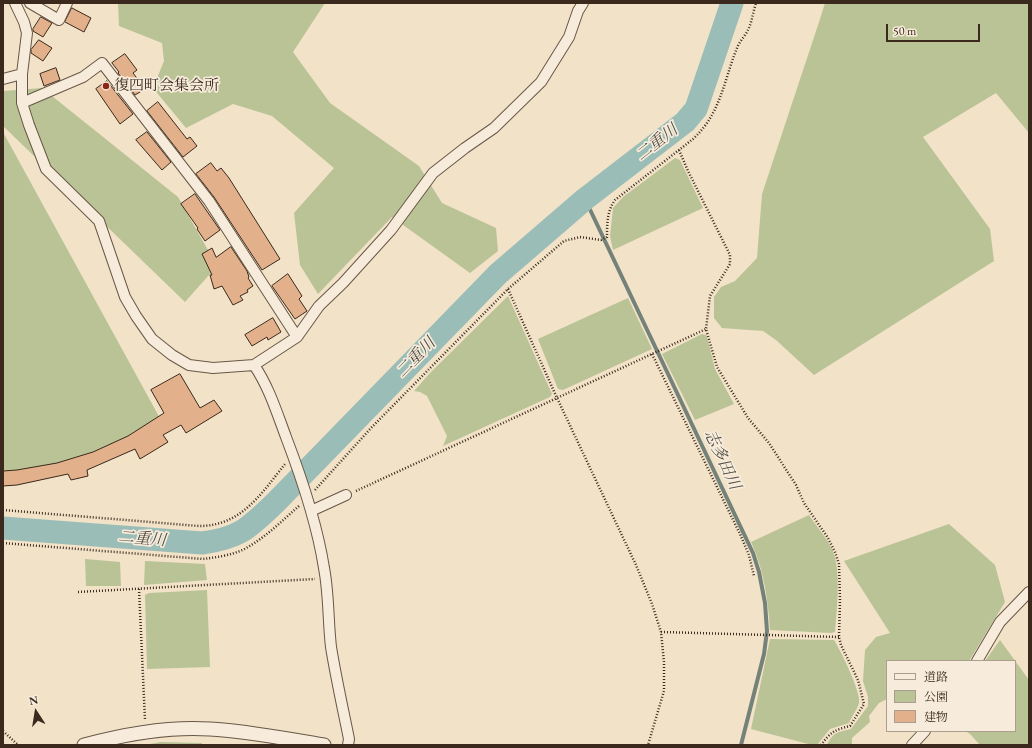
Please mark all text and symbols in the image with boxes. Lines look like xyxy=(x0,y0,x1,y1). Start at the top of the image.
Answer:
scale bar xyxy=(888,16,982,42)
text: 50 m xyxy=(893,23,916,39)
place label: 復四町会集会所 xyxy=(114,77,219,95)
marker: 復四町会集会所 xyxy=(101,81,111,91)
water label: 二重川 xyxy=(632,121,682,165)
water label: 二重川 xyxy=(392,334,440,382)
water label: 志多田川 xyxy=(700,427,744,493)
water label: 二重川 xyxy=(117,527,167,551)
legend xyxy=(886,660,1016,732)
text: 道路 xyxy=(924,669,948,685)
text: 公園 xyxy=(924,689,948,705)
north arrow xyxy=(16,692,56,732)
text: N xyxy=(28,692,39,708)
text: 建物 xyxy=(924,709,948,725)

